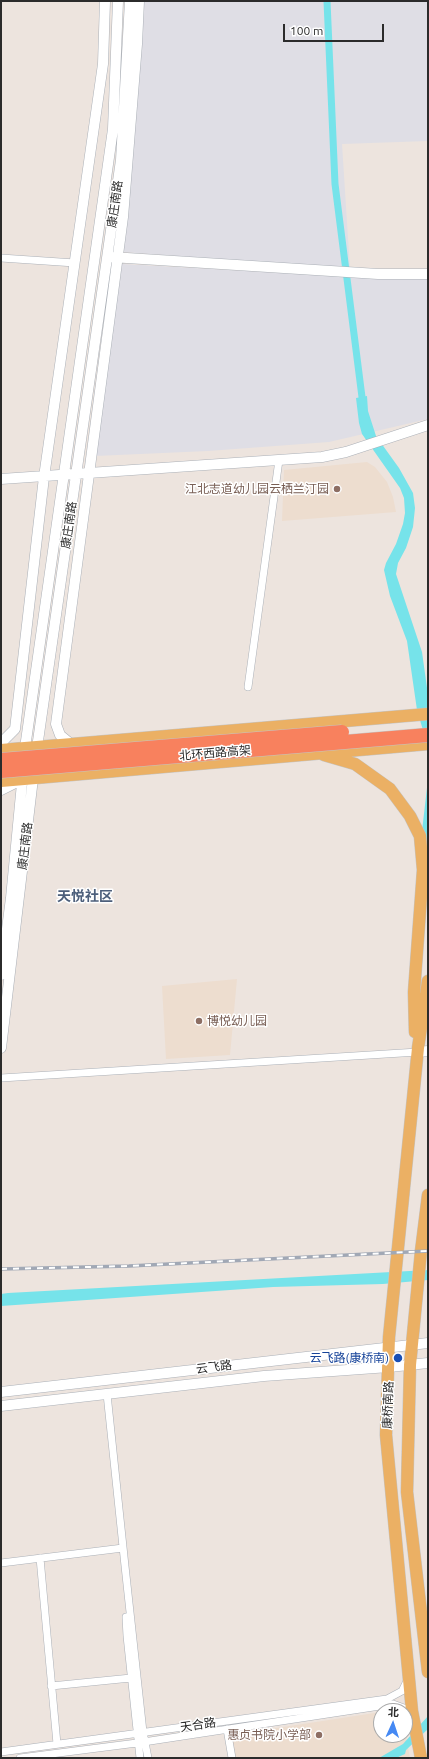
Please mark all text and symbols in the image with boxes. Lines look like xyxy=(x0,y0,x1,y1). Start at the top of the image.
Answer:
scale bar xyxy=(285,16,386,42)
text: 100 m xyxy=(290,24,323,37)
street label: 康庄南路 xyxy=(105,179,125,229)
place label: 江北志道幼儿园云栖兰汀园 xyxy=(185,482,329,496)
marker: 江北志道幼儿园云栖兰汀园 xyxy=(332,484,342,494)
street label: 康庄南路 xyxy=(59,500,79,550)
street label: 北环西路高架 xyxy=(179,743,251,763)
street label: 康庄南路 xyxy=(15,821,35,871)
district label: 天悦社区 xyxy=(57,888,113,904)
place label: 博悦幼儿园 xyxy=(207,1014,267,1028)
marker: 博悦幼儿园 xyxy=(194,1016,204,1026)
place label: 云飞路(康桥南) xyxy=(309,1351,389,1365)
marker: 云飞路(康桥南) xyxy=(392,1352,404,1364)
street label: 云飞路 xyxy=(195,1358,233,1376)
street label: 康桥南路 xyxy=(380,1381,396,1429)
north arrow xyxy=(373,1703,413,1743)
text: 北 xyxy=(388,1706,399,1718)
street label: 天合路 xyxy=(179,1715,217,1735)
place label: 惠贞书院小学部 xyxy=(227,1728,311,1742)
marker: 惠贞书院小学部 xyxy=(314,1730,324,1740)

